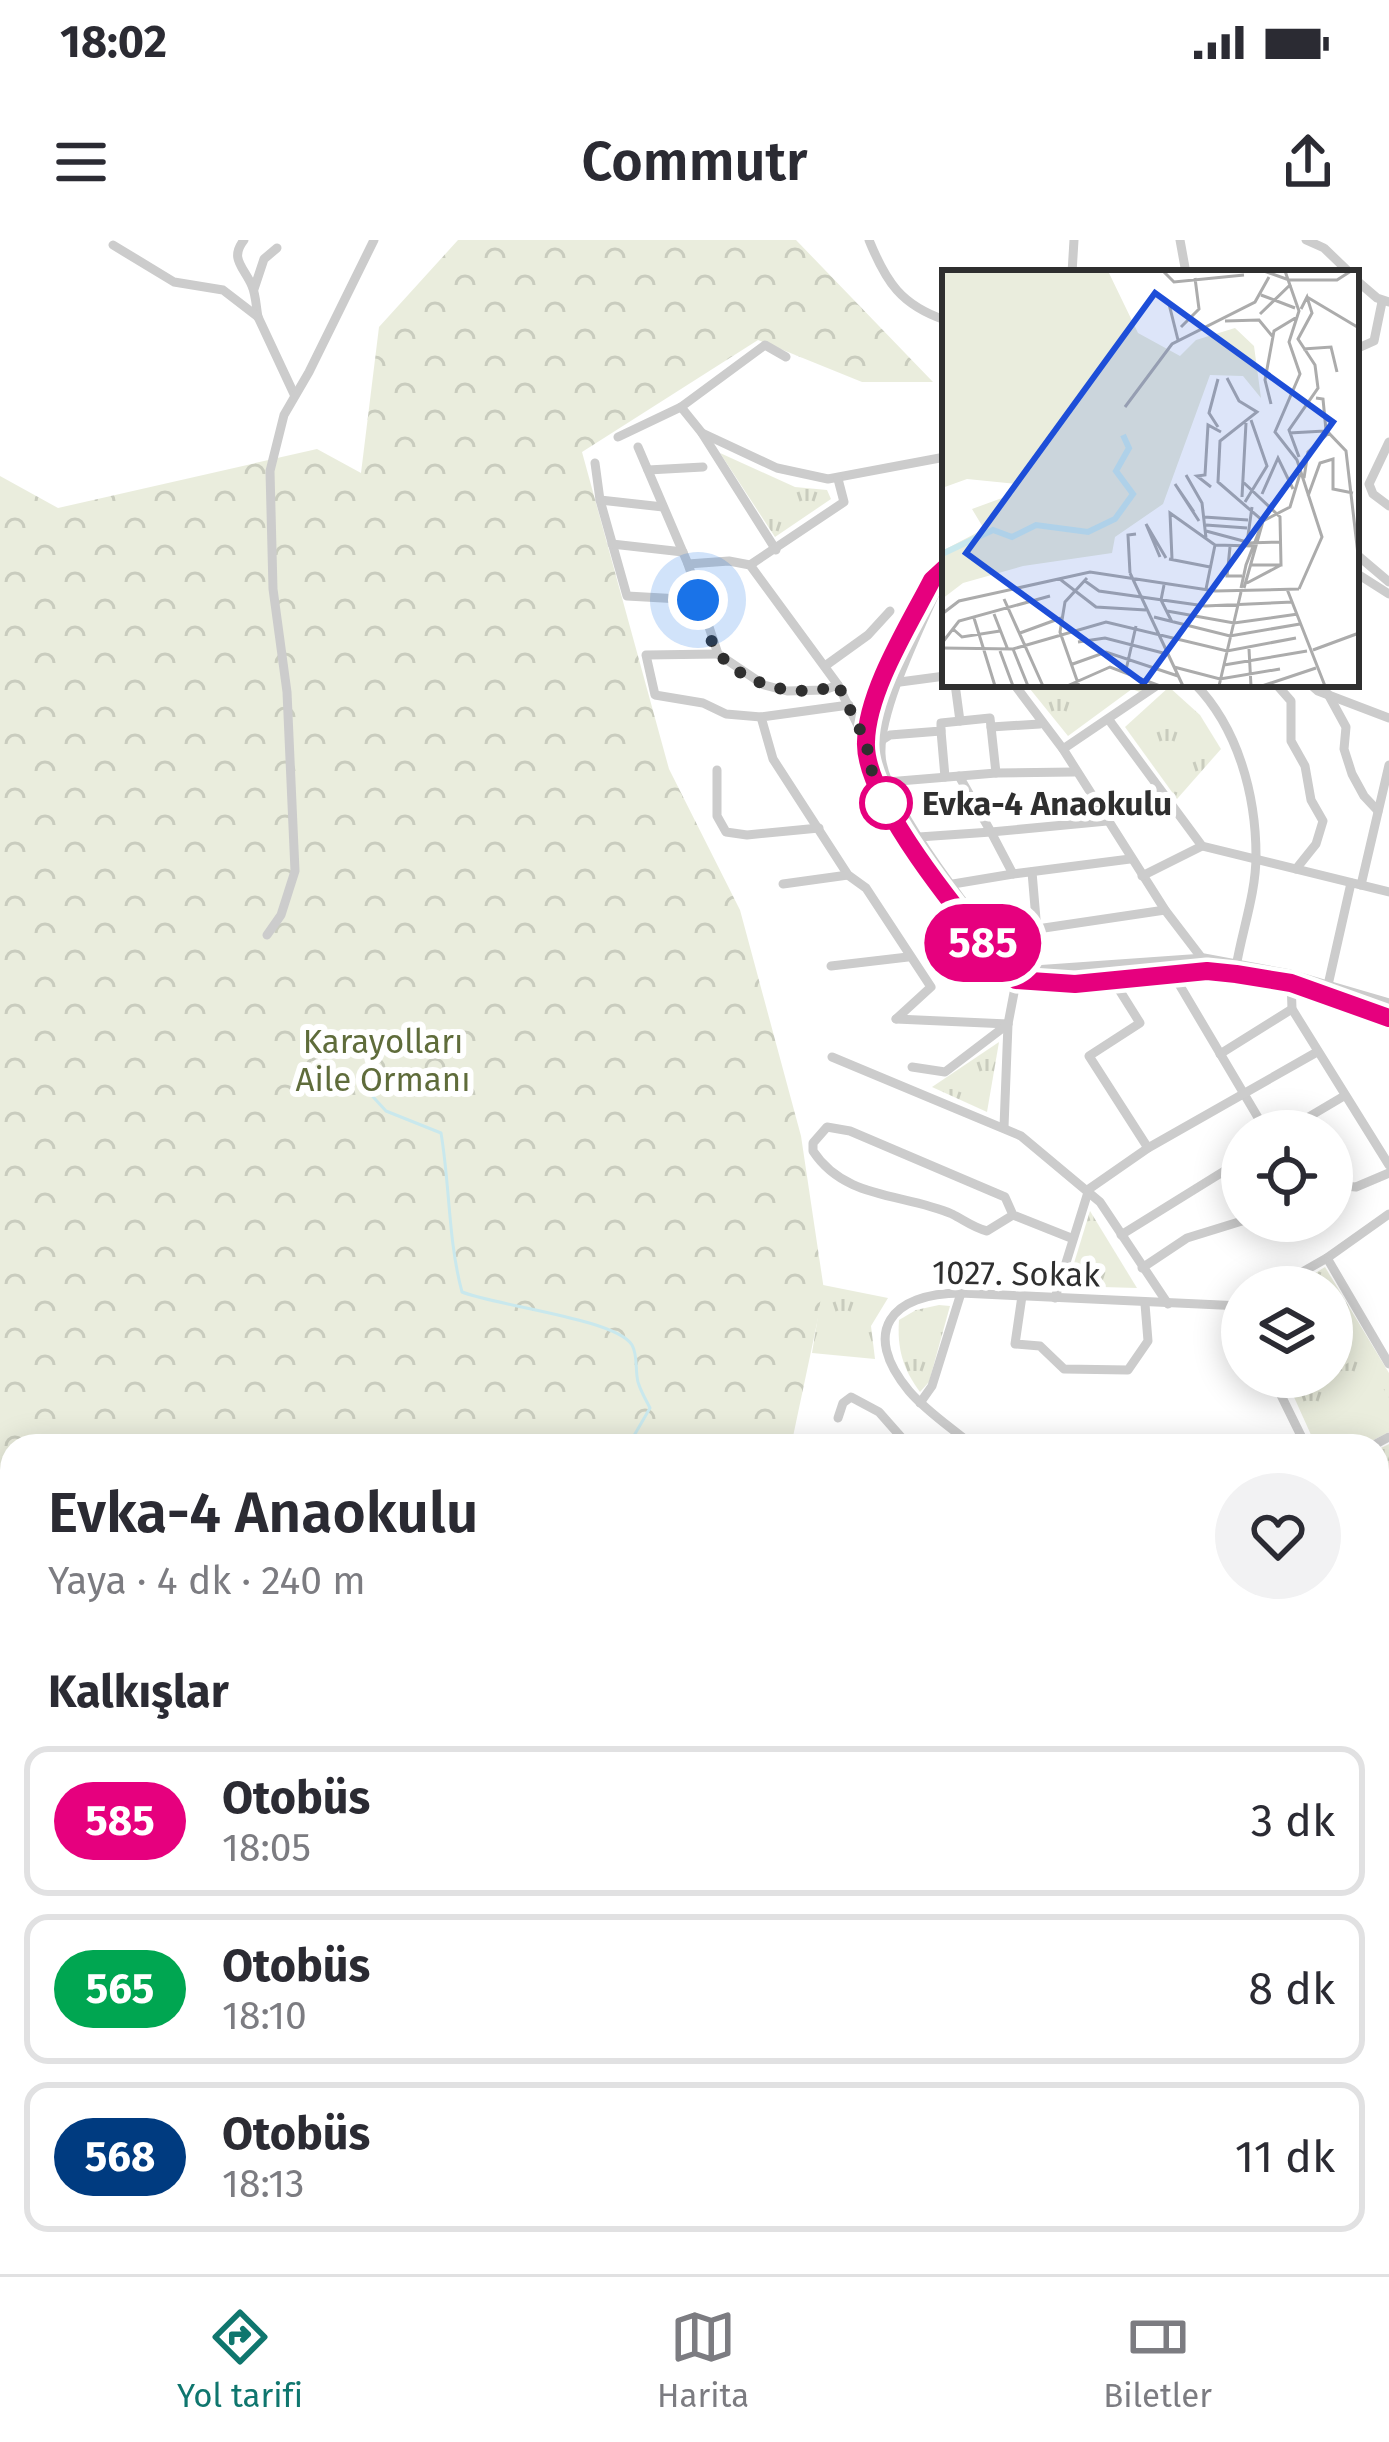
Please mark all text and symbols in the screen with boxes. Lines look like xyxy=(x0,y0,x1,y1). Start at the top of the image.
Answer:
text: 18:02 xyxy=(60,15,167,69)
icon: menu xyxy=(48,129,114,195)
icon: share xyxy=(1275,129,1341,195)
text: Commutr xyxy=(582,130,807,194)
inset map xyxy=(942,270,1359,687)
your location xyxy=(668,570,728,630)
marker: Evka-4 Anaokulu xyxy=(861,778,911,828)
place label: Evka-4 Anaokulu xyxy=(922,784,1172,824)
line badge: 585 xyxy=(914,904,1052,982)
text: 585 xyxy=(948,918,1018,968)
park label: Karayolları Aile Ormanı xyxy=(296,1022,470,1100)
map controls xyxy=(1221,1110,1353,1398)
button: locate xyxy=(1221,1110,1353,1242)
street label: 1027. Sokak xyxy=(932,1253,1100,1295)
button: layers xyxy=(1221,1266,1353,1398)
button: heart xyxy=(1215,1473,1341,1599)
text: Evka-4 Anaokulu xyxy=(48,1479,479,1547)
text: Yaya · 4 dk · 240 m xyxy=(48,1558,366,1604)
text: Kalkışlar xyxy=(48,1665,229,1719)
text: Otobüs xyxy=(222,1771,370,1825)
text: 3 dk xyxy=(1251,1794,1335,1848)
text: 585 xyxy=(85,1796,155,1846)
text: 18:05 xyxy=(222,1825,311,1871)
text: Otobüs xyxy=(222,1939,370,1993)
text: 8 dk xyxy=(1248,1962,1335,2016)
text: 565 xyxy=(86,1964,154,2014)
text: 18:10 xyxy=(222,1993,307,2039)
text: Otobüs xyxy=(222,2107,370,2161)
text: 11 dk xyxy=(1235,2130,1335,2184)
text: 568 xyxy=(85,2132,155,2182)
text: 18:13 xyxy=(222,2161,305,2207)
tab: Yol tarifi xyxy=(177,2304,303,2416)
tab: Harita xyxy=(657,2304,749,2416)
tab: Biletler xyxy=(1103,2304,1212,2416)

